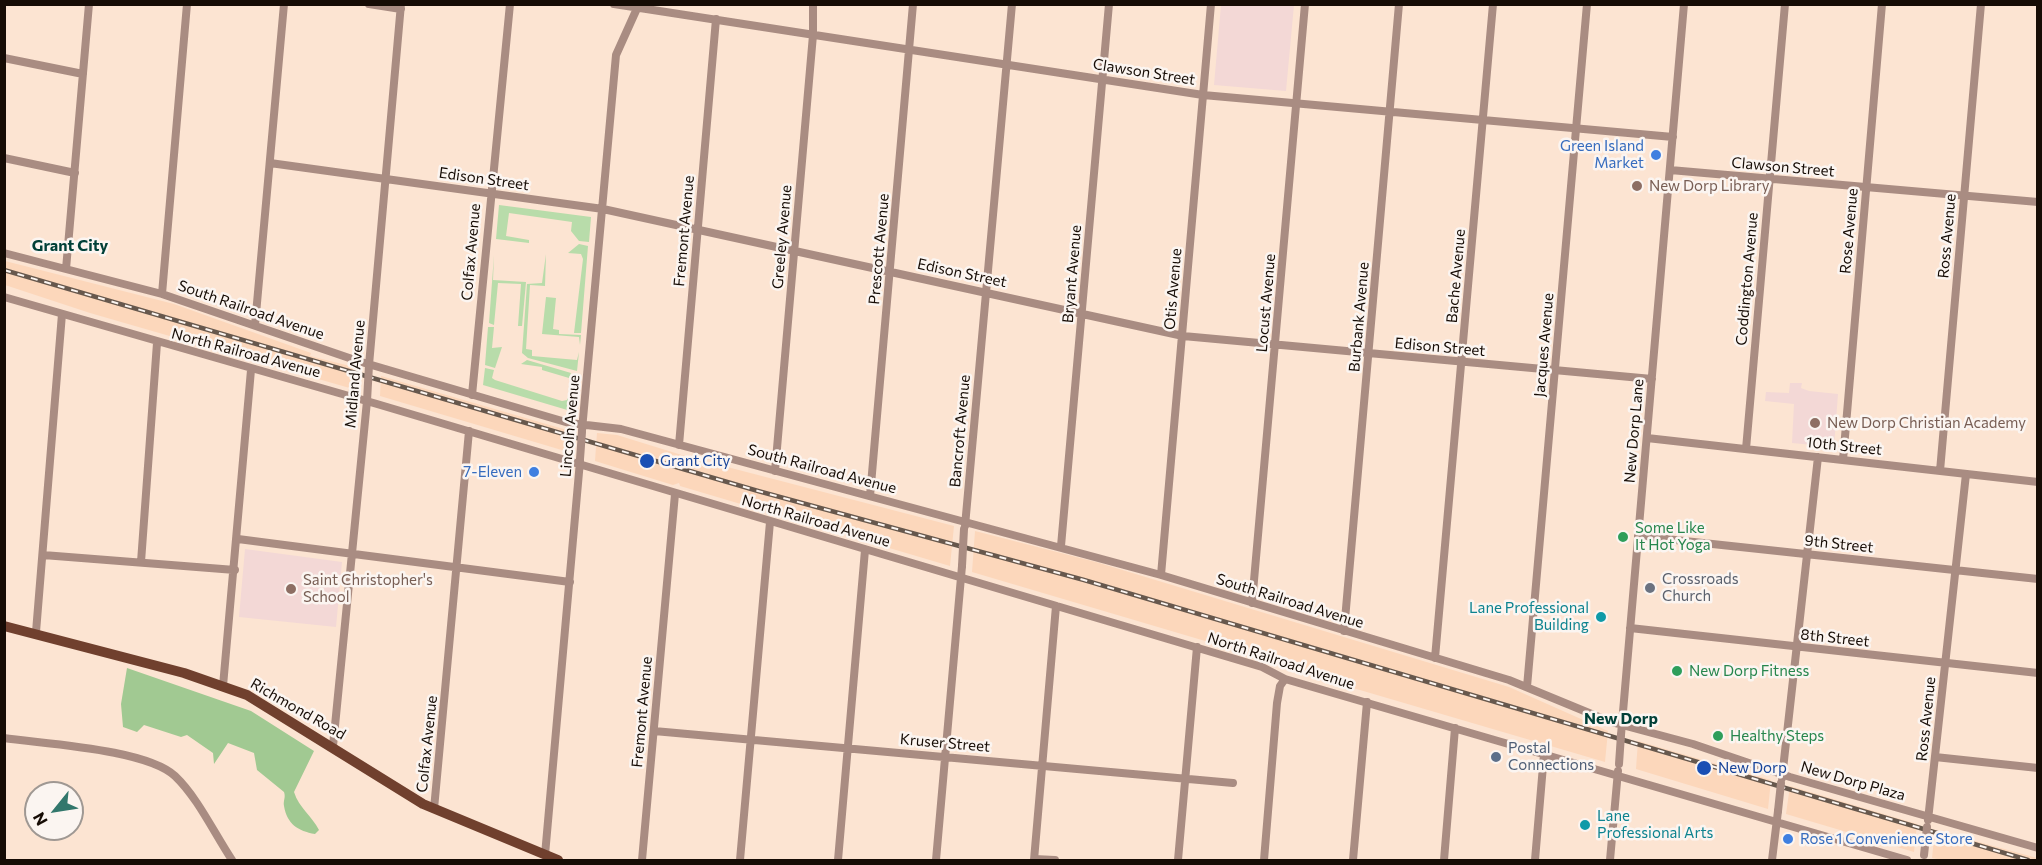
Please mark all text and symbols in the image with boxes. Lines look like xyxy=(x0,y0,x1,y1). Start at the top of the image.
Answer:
street label: Clawson Street xyxy=(1092,55,1196,89)
place label: Green Island Market xyxy=(1560,137,1644,172)
marker: Green Island Market xyxy=(1649,148,1663,162)
street label: Clawson Street xyxy=(1731,154,1835,180)
street label: Edison Street xyxy=(438,164,530,194)
street label: Fremont Avenue xyxy=(670,175,698,287)
place label: New Dorp Library xyxy=(1649,177,1769,195)
marker: New Dorp Library xyxy=(1630,179,1644,193)
street label: Greeley Avenue xyxy=(768,184,796,290)
street label: Rose Avenue xyxy=(1836,187,1862,275)
street label: Prescott Avenue xyxy=(865,193,893,305)
street label: Ross Avenue xyxy=(1934,193,1960,279)
street label: Colfax Avenue xyxy=(458,203,484,301)
street label: Coddington Avenue xyxy=(1732,212,1762,346)
street label: Bryant Avenue xyxy=(1059,224,1085,324)
street label: Bache Avenue xyxy=(1443,228,1469,324)
district label: Grant City xyxy=(32,236,108,256)
street label: Otis Avenue xyxy=(1160,247,1186,331)
street label: Locust Avenue xyxy=(1253,253,1279,353)
street label: Edison Street xyxy=(916,255,1008,291)
street label: Burbank Avenue xyxy=(1345,261,1373,373)
street label: South Railroad Avenue xyxy=(176,277,326,343)
street label: Jacques Avenue xyxy=(1530,292,1558,398)
street label: Midland Avenue xyxy=(341,319,369,429)
street label: North Railroad Avenue xyxy=(170,324,322,382)
street label: Edison Street xyxy=(1394,334,1486,360)
street label: Lincoln Avenue xyxy=(557,374,583,478)
street label: Bancroft Avenue xyxy=(946,374,974,488)
street label: New Dorp Lane xyxy=(1620,378,1648,484)
place label: New Dorp Christian Academy xyxy=(1827,414,2026,432)
marker: New Dorp Christian Academy xyxy=(1808,416,1822,430)
street label: 10th Street xyxy=(1805,433,1883,459)
street label: South Railroad Avenue xyxy=(746,440,898,498)
marker: Grant City xyxy=(638,452,656,470)
place label: Grant City xyxy=(660,452,730,470)
place label: 7-Eleven xyxy=(463,463,522,481)
marker: 7-Eleven xyxy=(527,465,541,479)
street label: North Railroad Avenue xyxy=(740,491,892,551)
place label: Some Like It Hot Yoga xyxy=(1635,519,1711,554)
marker: Some Like It Hot Yoga xyxy=(1616,530,1630,544)
street label: 9th Street xyxy=(1804,531,1874,557)
street label: South Railroad Avenue xyxy=(1214,570,1366,632)
place label: Crossroads Church xyxy=(1662,570,1738,605)
place label: Saint Christopher's School xyxy=(303,571,433,606)
marker: Crossroads Church xyxy=(1643,581,1657,595)
marker: Saint Christopher's School xyxy=(284,582,298,596)
place label: Lane Professional Building xyxy=(1469,599,1589,634)
marker: Lane Professional Building xyxy=(1594,610,1608,624)
street label: 8th Street xyxy=(1800,625,1870,651)
street label: North Railroad Avenue xyxy=(1205,629,1357,693)
street label: Fremont Avenue xyxy=(628,656,656,768)
place label: New Dorp Fitness xyxy=(1689,662,1809,680)
marker: New Dorp Fitness xyxy=(1670,664,1684,678)
street label: Richmond Road xyxy=(247,674,349,744)
street label: Ross Avenue xyxy=(1913,676,1939,762)
street label: Colfax Avenue xyxy=(413,695,441,793)
district label: New Dorp xyxy=(1584,709,1658,729)
place label: Healthy Steps xyxy=(1730,727,1824,745)
marker: Healthy Steps xyxy=(1711,729,1725,743)
street label: Kruser Street xyxy=(899,730,991,756)
place label: Postal Connections xyxy=(1508,739,1594,774)
marker: Postal Connections xyxy=(1489,750,1503,764)
street label: New Dorp Plaza xyxy=(1799,757,1907,805)
marker: New Dorp xyxy=(1695,759,1713,777)
place label: New Dorp xyxy=(1718,759,1787,777)
north arrow xyxy=(24,781,84,841)
place label: Lane Professional Arts xyxy=(1597,807,1713,842)
text: N xyxy=(28,809,51,829)
marker: Lane Professional Arts xyxy=(1578,818,1592,832)
place label: Rose 1 Convenience Store xyxy=(1800,830,1973,848)
marker: Rose 1 Convenience Store xyxy=(1781,832,1795,846)

